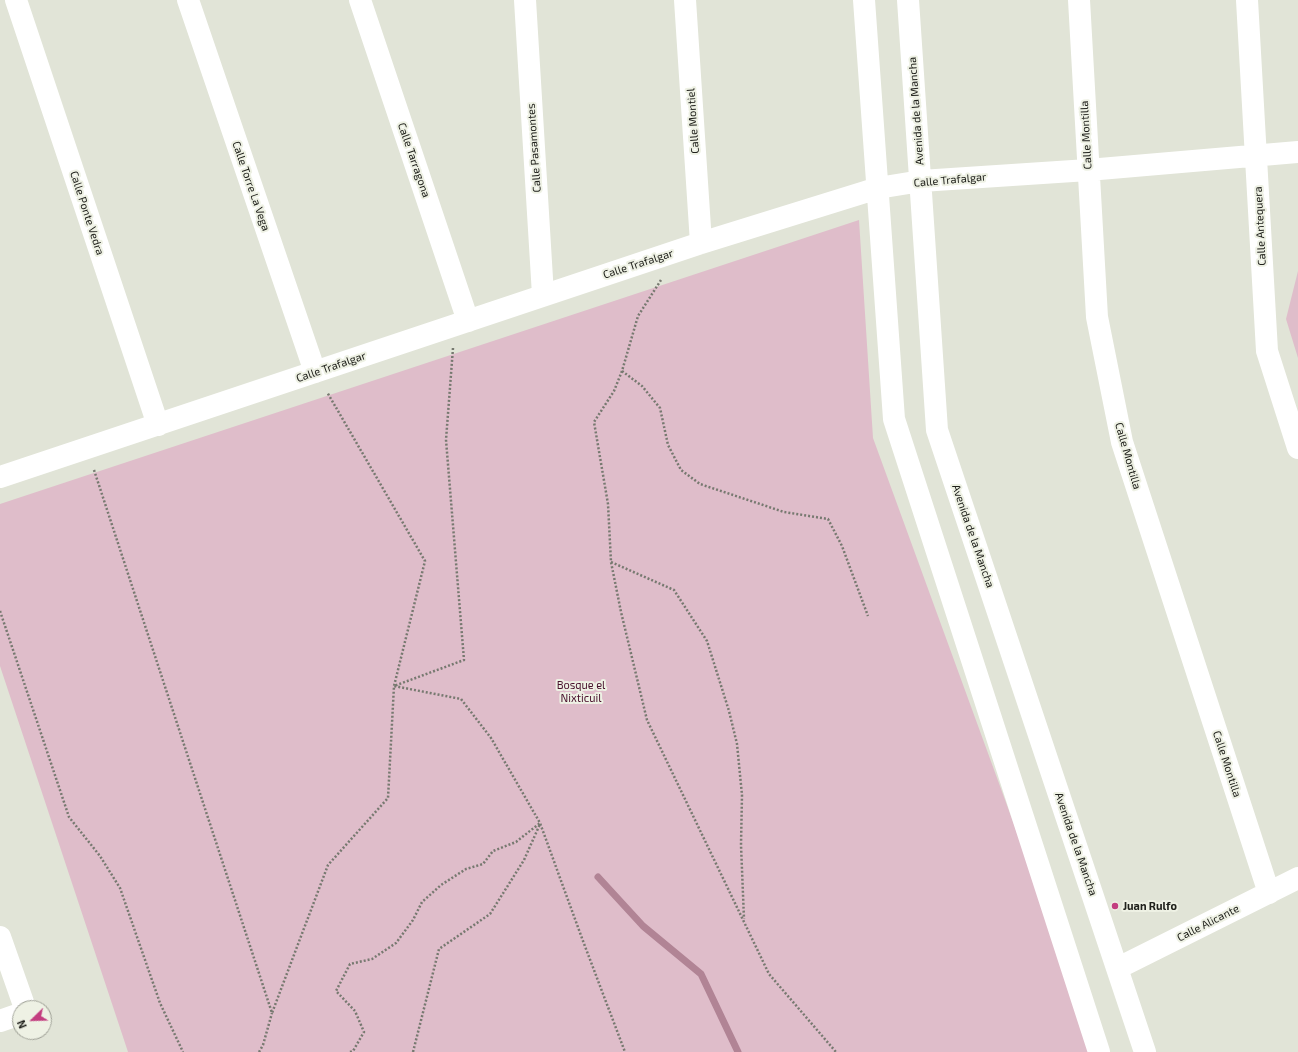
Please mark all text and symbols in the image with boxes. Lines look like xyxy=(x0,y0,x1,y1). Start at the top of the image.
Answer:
street label: Avenida de la Mancha xyxy=(906,56,926,166)
street label: Calle Montiel xyxy=(684,88,702,154)
street label: Calle Montilla xyxy=(1078,100,1094,170)
street label: Calle Pasamontes xyxy=(524,103,544,193)
street label: Calle Tarragona xyxy=(395,121,433,199)
street label: Calle Torre La Vega xyxy=(229,139,273,233)
street label: Calle Ponte Vedra xyxy=(67,169,107,257)
street label: Calle Trafalgar xyxy=(913,170,987,190)
street label: Calle Antequera xyxy=(1251,186,1269,266)
street label: Calle Trafalgar xyxy=(601,246,675,282)
street label: Calle Trafalgar xyxy=(294,349,368,385)
street label: Calle Montilla xyxy=(1112,421,1144,491)
street label: Avenida de la Mancha xyxy=(949,483,997,589)
park label: Bosque el Nixticuil xyxy=(557,678,605,704)
street label: Calle Montilla xyxy=(1210,729,1244,799)
street label: Avenida de la Mancha xyxy=(1052,791,1100,897)
place label: Juan Rulfo xyxy=(1123,899,1177,913)
marker: Juan Rulfo xyxy=(1110,901,1120,911)
street label: Calle Alicante xyxy=(1175,902,1241,944)
north arrow xyxy=(12,1000,52,1040)
text: N xyxy=(14,1018,29,1031)

